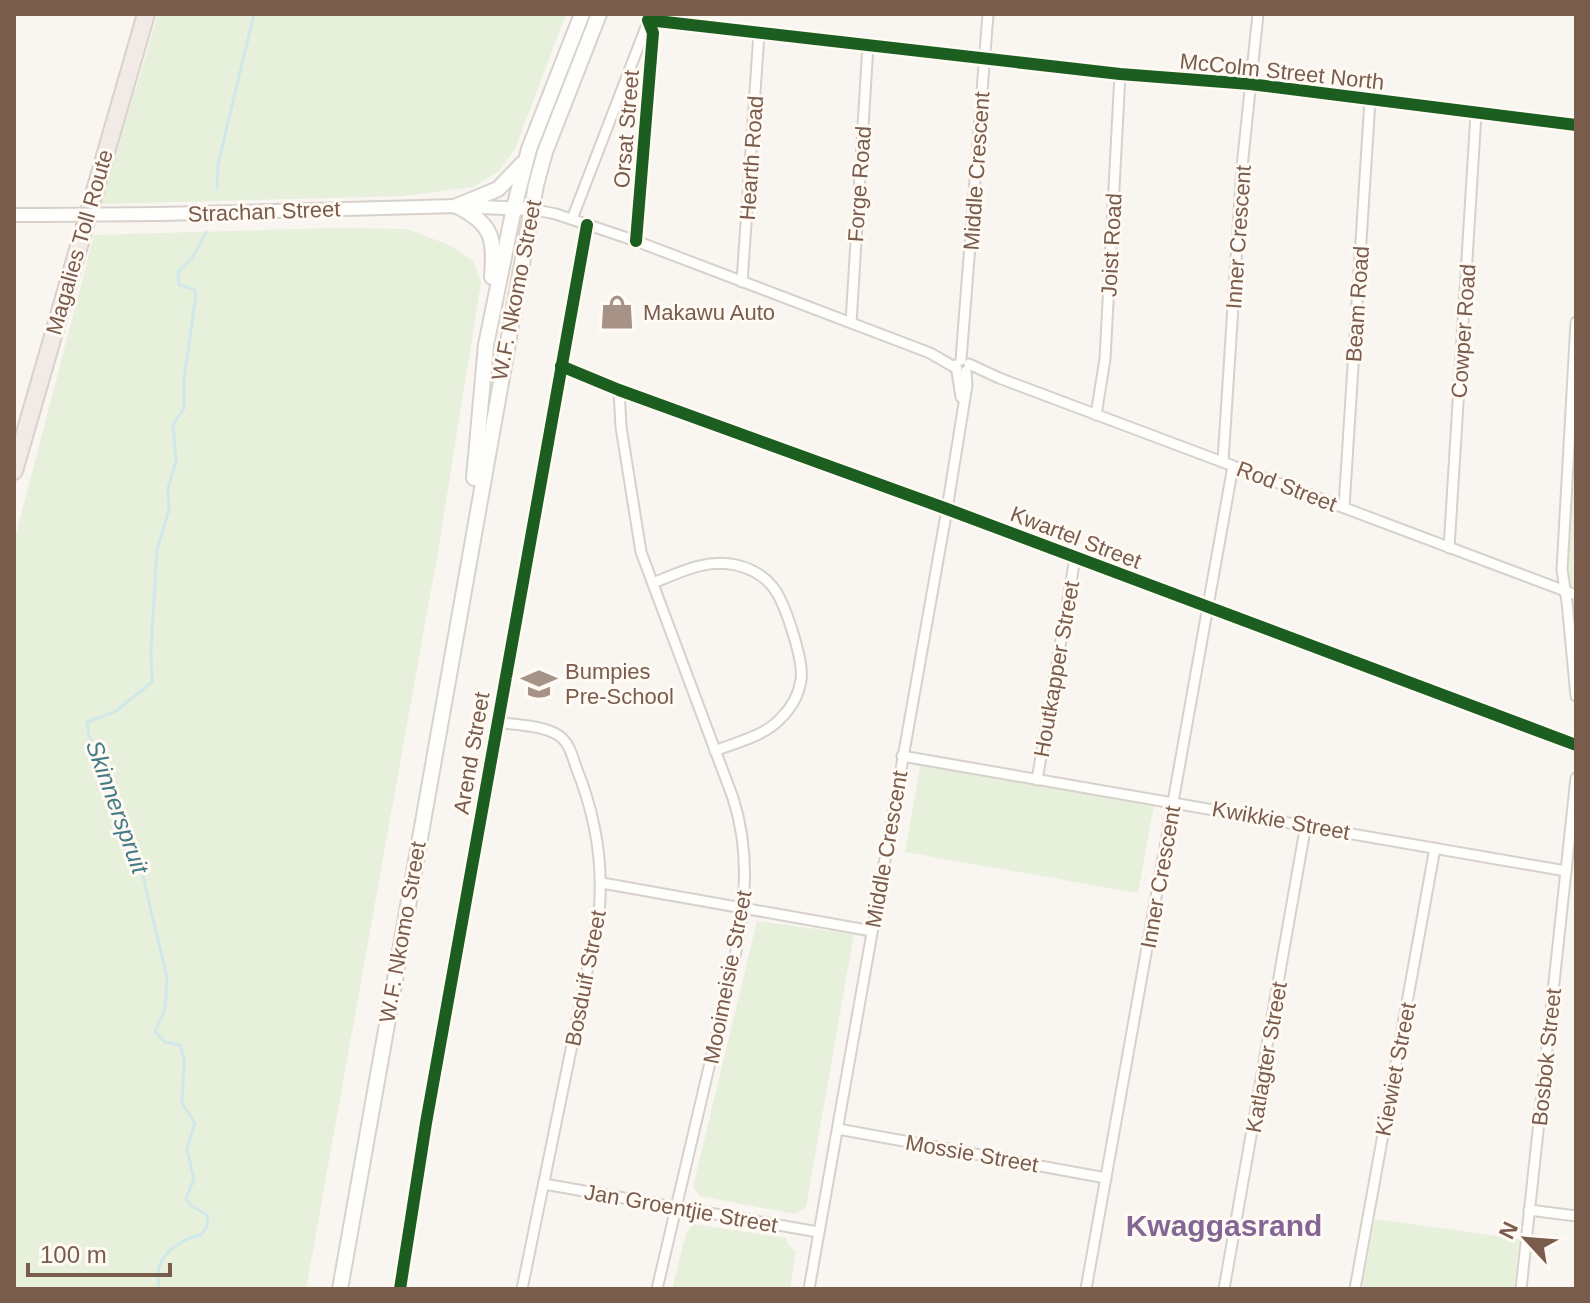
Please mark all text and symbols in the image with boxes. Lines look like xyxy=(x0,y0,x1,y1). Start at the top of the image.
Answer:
street label: McColm Street North xyxy=(1179,48,1385,95)
street label: Orsat Street xyxy=(609,69,644,189)
street label: Middle Crescent xyxy=(958,91,995,251)
street label: Hearth Road xyxy=(735,95,768,221)
street label: Forge Road xyxy=(843,125,876,243)
street label: Magalies Toll Route xyxy=(41,147,118,338)
street label: Inner Crescent xyxy=(1221,164,1256,310)
street label: Joist Road xyxy=(1096,192,1127,298)
street label: Strachan Street xyxy=(187,196,341,227)
street label: W.F. Nkomo Street xyxy=(487,198,546,382)
street label: Beam Road xyxy=(1341,245,1374,363)
street label: Cowper Road xyxy=(1446,263,1481,399)
shop icon: Makawu Auto xyxy=(598,293,636,331)
place label: Makawu Auto xyxy=(643,300,775,325)
street label: Rod Street xyxy=(1233,456,1340,517)
street label: Kwartel Street xyxy=(1007,501,1145,574)
street label: Houtkapper Street xyxy=(1029,579,1084,759)
place label: Bumpies Pre-School xyxy=(565,659,674,709)
school or university icon: Bumpies Pre-School xyxy=(520,665,558,703)
street label: Arend Street xyxy=(448,690,495,816)
water label: Skinnerspruit xyxy=(81,736,155,879)
street label: Middle Crescent xyxy=(860,769,913,930)
street label: Kwikkie Street xyxy=(1210,796,1352,845)
street label: Inner Crescent xyxy=(1136,804,1185,950)
street label: W.F. Nkomo Street xyxy=(374,840,431,1025)
street label: Mooimeisie Street xyxy=(698,888,757,1066)
street label: Bosduif Street xyxy=(560,908,611,1048)
street label: Katlagter Street xyxy=(1241,980,1292,1135)
street label: Bosbok Street xyxy=(1527,987,1566,1127)
street label: Kiewiet Street xyxy=(1370,1000,1421,1138)
street label: Mossie Street xyxy=(904,1130,1040,1177)
street label: Jan Groentjie Street xyxy=(582,1179,779,1238)
north arrow xyxy=(1486,1199,1566,1279)
district label: Kwaggasrand xyxy=(1126,1209,1322,1242)
text: N xyxy=(1494,1218,1523,1243)
scale bar xyxy=(28,1227,170,1277)
text: 100 m xyxy=(40,1241,107,1268)

